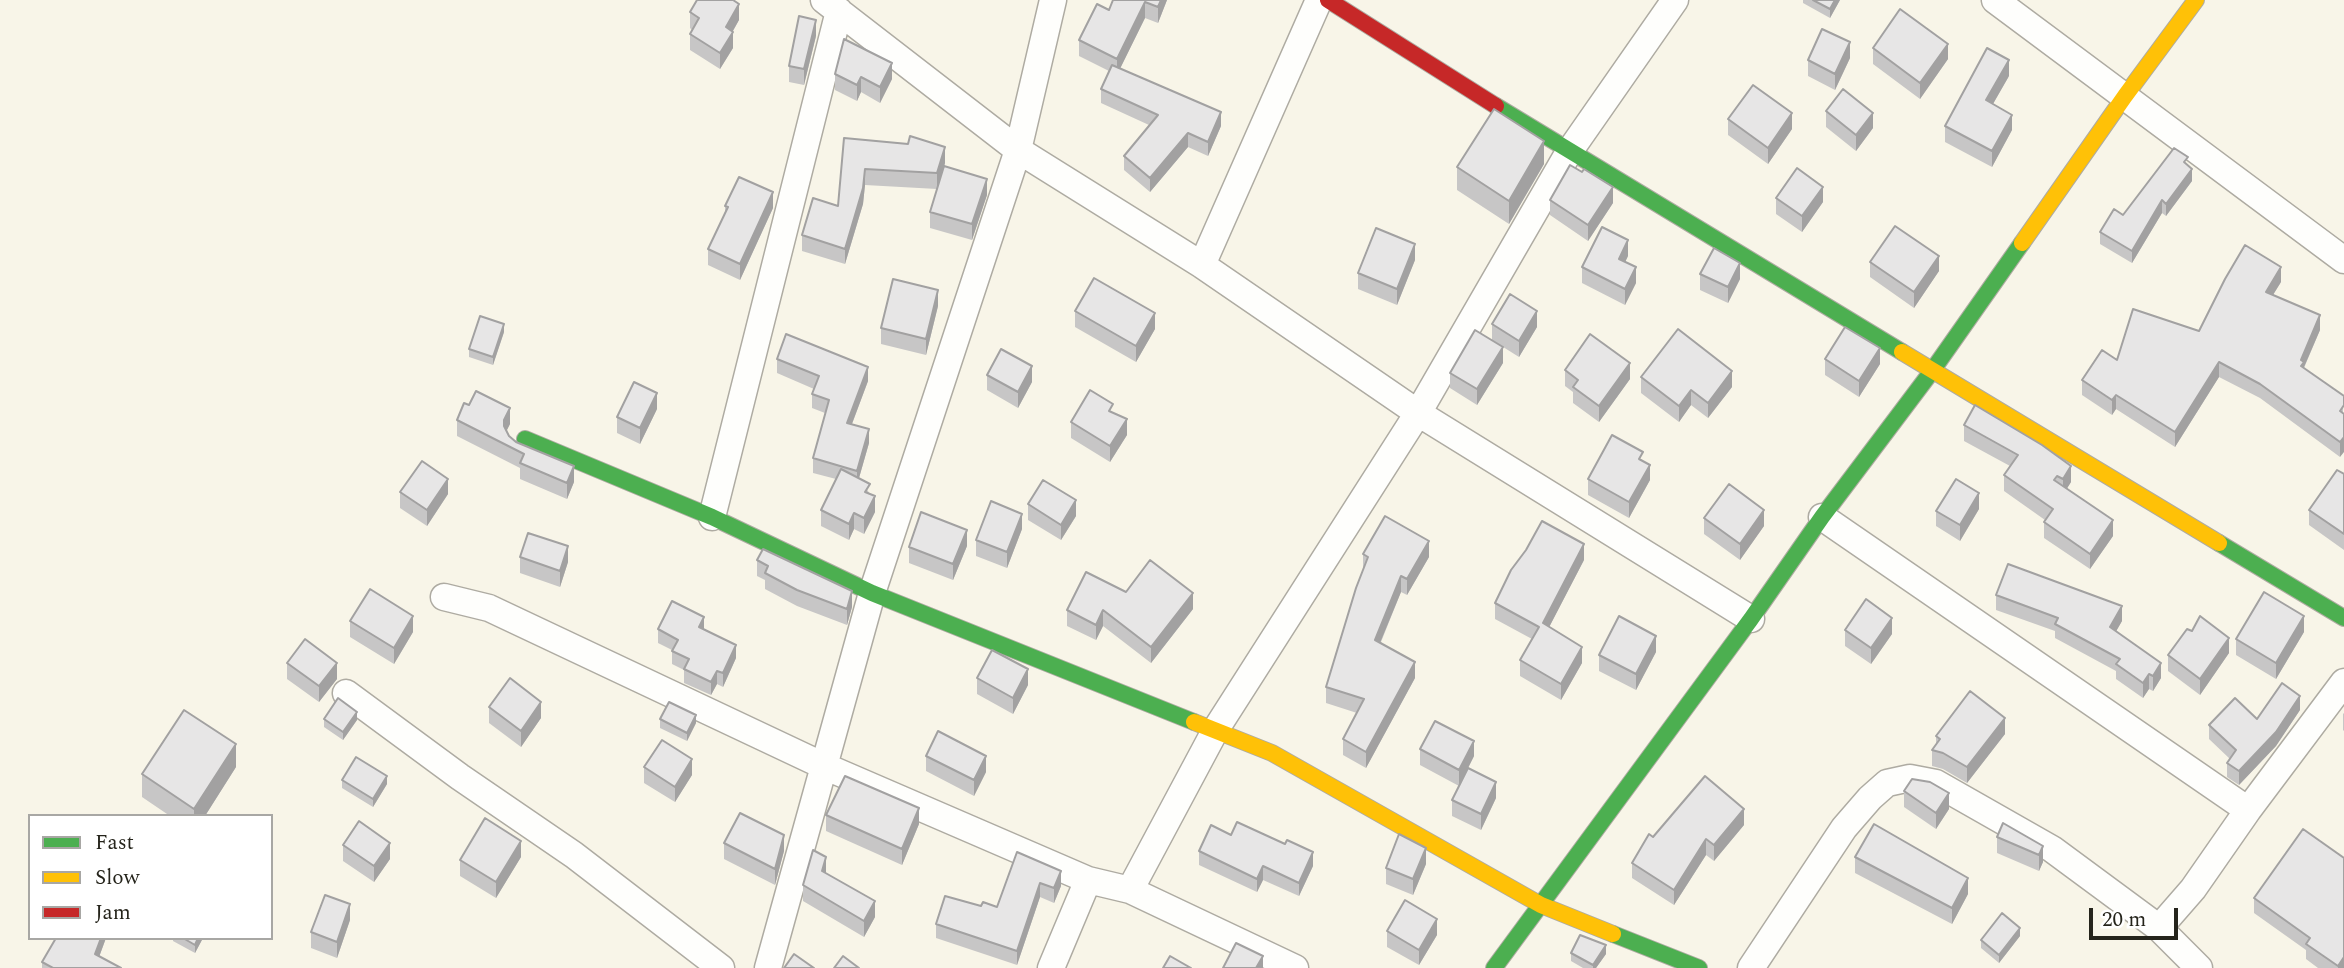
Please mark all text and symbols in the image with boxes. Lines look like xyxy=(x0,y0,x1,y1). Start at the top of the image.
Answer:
legend xyxy=(28,814,273,940)
text: Fast xyxy=(95,827,134,859)
text: Slow xyxy=(95,862,139,894)
scale bar xyxy=(2092,894,2181,938)
text: Jam xyxy=(95,897,131,929)
text: 20 m xyxy=(2102,904,2146,936)

